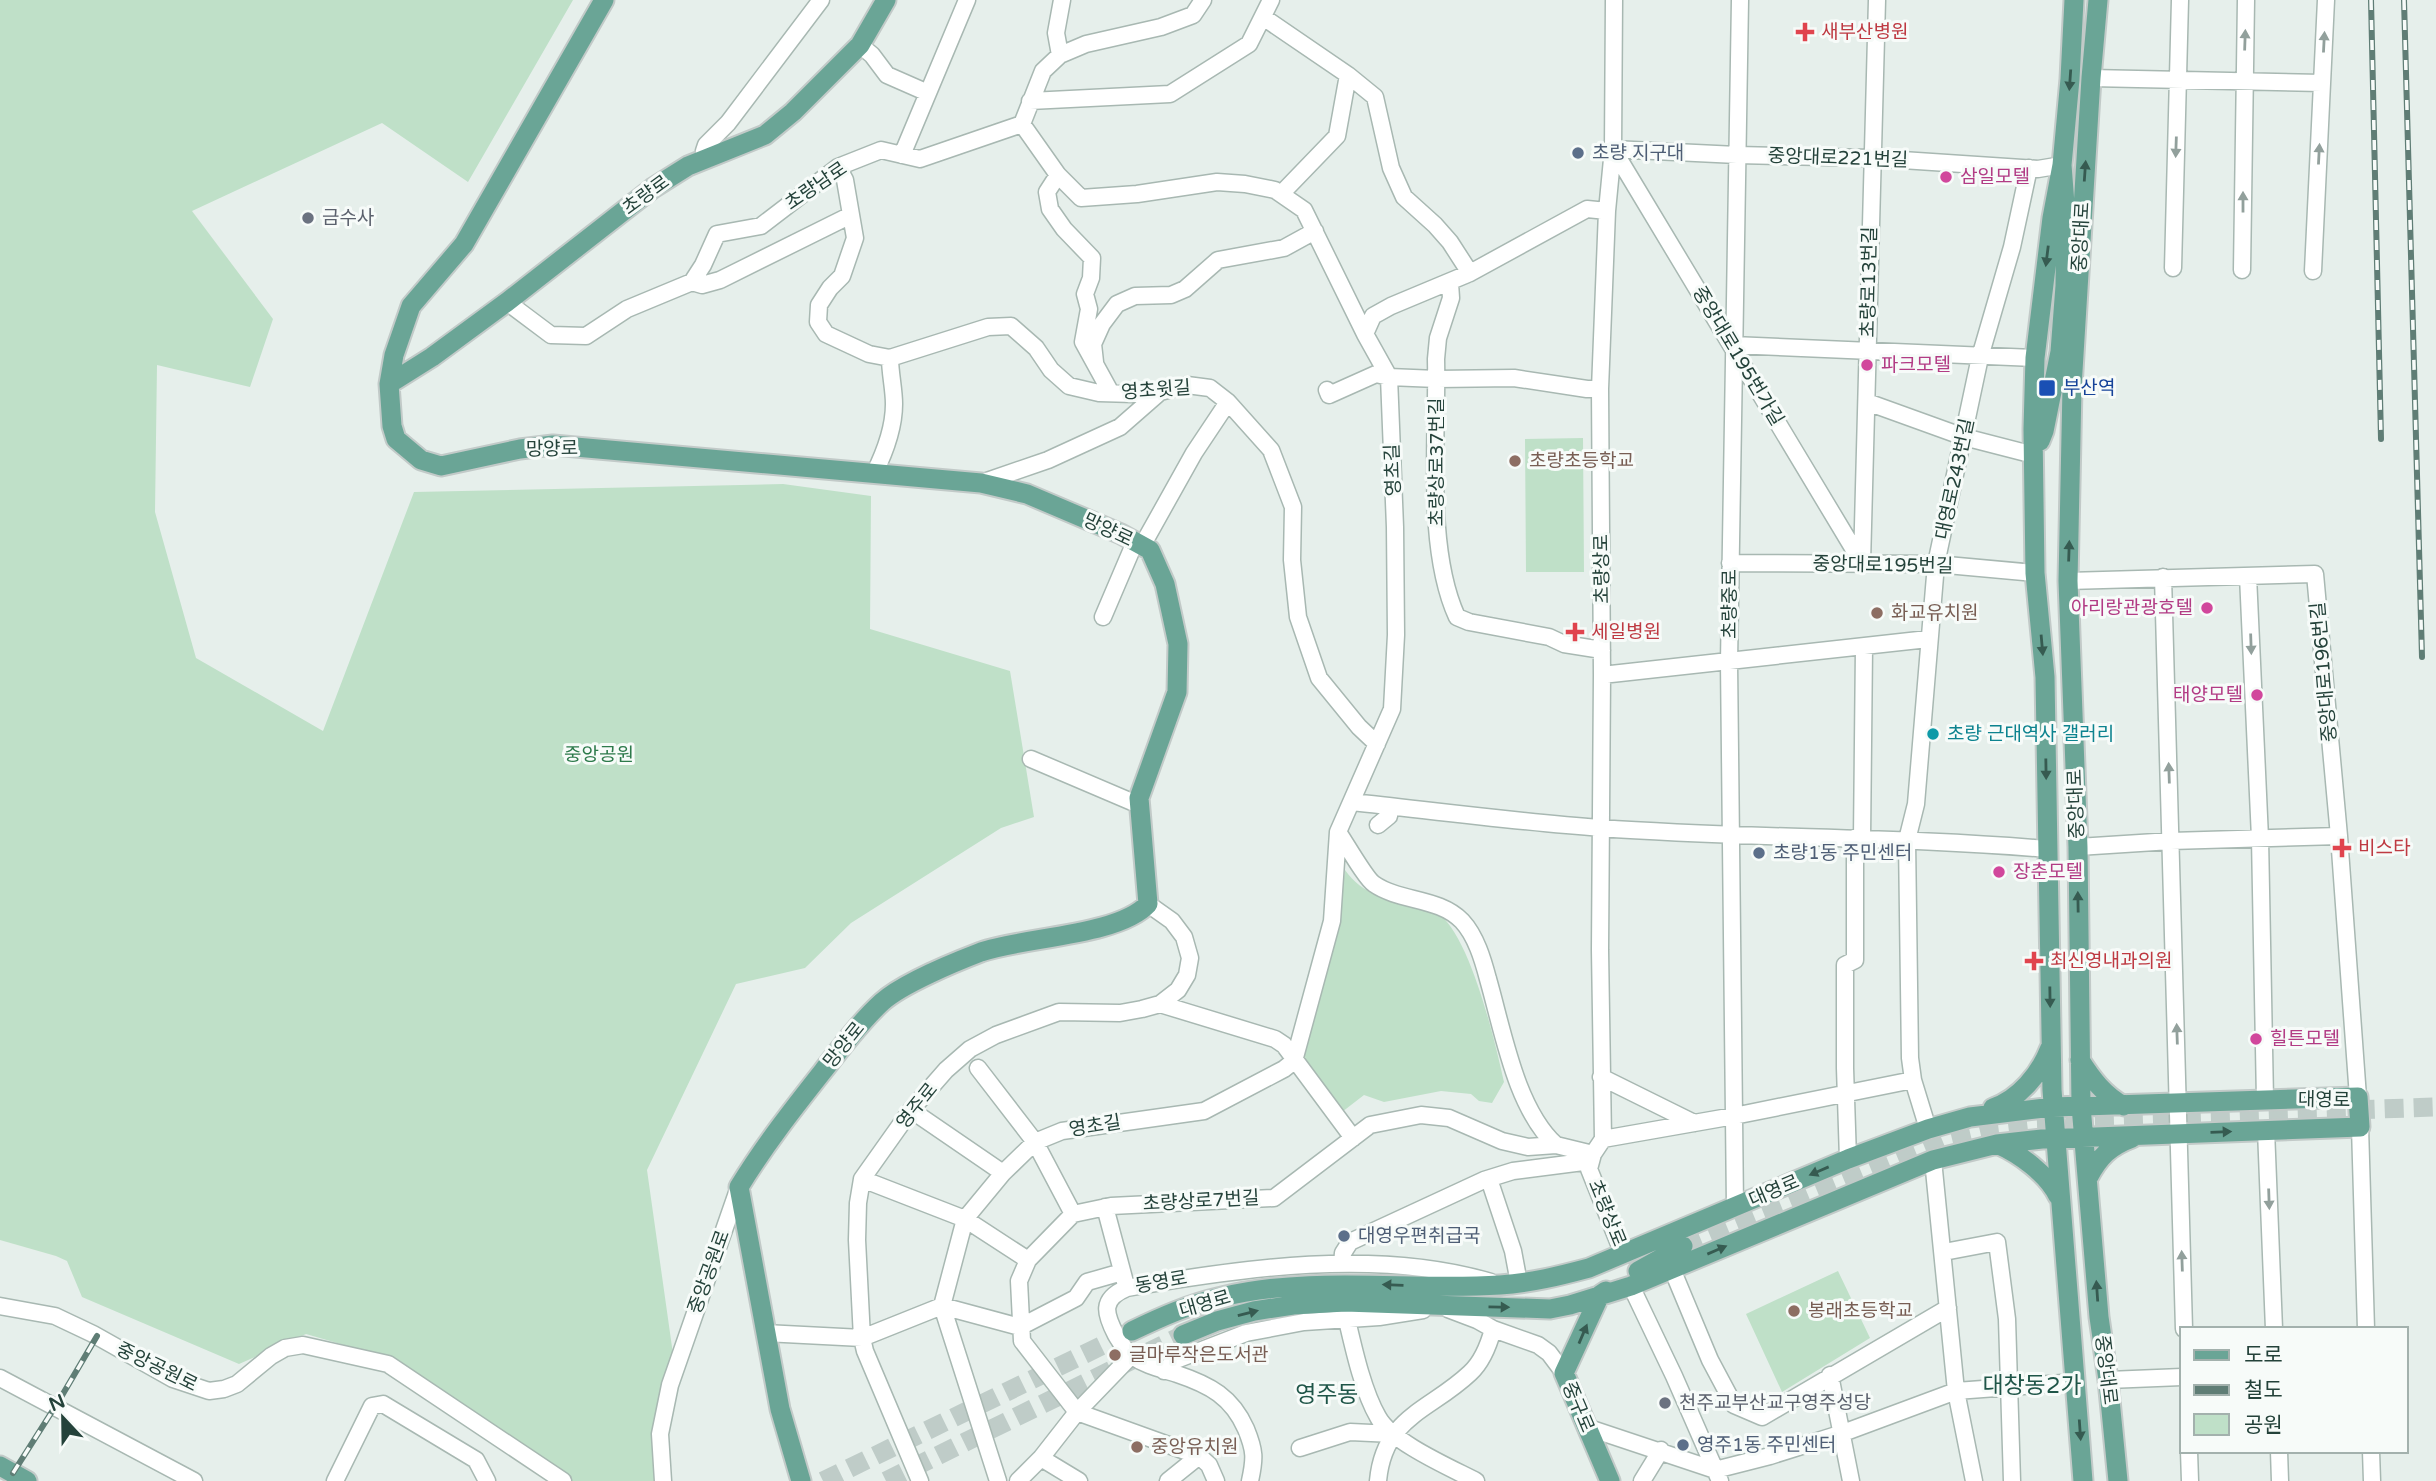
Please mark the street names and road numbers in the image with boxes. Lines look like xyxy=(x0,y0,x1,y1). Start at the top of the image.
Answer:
street label: 중앙대로221번길 xyxy=(1767,145,1909,171)
street label: 초량남로 xyxy=(781,157,851,215)
street label: 초량로 xyxy=(618,171,674,219)
street label: 중앙대로 xyxy=(2068,202,2094,272)
street label: 초량로13번길 xyxy=(1857,226,1881,338)
street label: 중앙대로195번가길 xyxy=(1688,283,1788,429)
street label: 영초윗길 xyxy=(1120,377,1192,403)
street label: 초량상로37번길 xyxy=(1426,398,1448,526)
street label: 대영로243번길 xyxy=(1931,416,1979,542)
street label: 망양로 xyxy=(526,438,578,460)
street label: 영초길 xyxy=(1381,443,1405,497)
street label: 망양로 xyxy=(1080,509,1136,551)
street label: 초량상로 xyxy=(1590,534,1614,604)
street label: 중앙대로195번길 xyxy=(1812,553,1954,577)
street label: 초량중로 xyxy=(1719,569,1741,639)
street label: 중앙대로196번길 xyxy=(2307,601,2341,743)
street label: 중앙대로 xyxy=(2064,769,2088,839)
street label: 망양로 xyxy=(819,1018,869,1072)
street label: 영주로 xyxy=(892,1079,942,1133)
street label: 대영로 xyxy=(2298,1089,2350,1111)
street label: 영초길 xyxy=(1067,1111,1123,1141)
street label: 대영로 xyxy=(1746,1171,1802,1211)
street label: 초량상로 xyxy=(1584,1176,1630,1250)
street label: 초량상로7번길 xyxy=(1142,1187,1260,1215)
street label: 중앙공원로 xyxy=(684,1227,734,1317)
street label: 동영로 xyxy=(1133,1267,1189,1297)
street label: 대영로 xyxy=(1177,1286,1233,1322)
street label: 중앙대로 xyxy=(2091,1334,2121,1406)
street label: 중앙공원로 xyxy=(113,1338,201,1396)
street label: 중구로 xyxy=(1558,1379,1598,1435)

